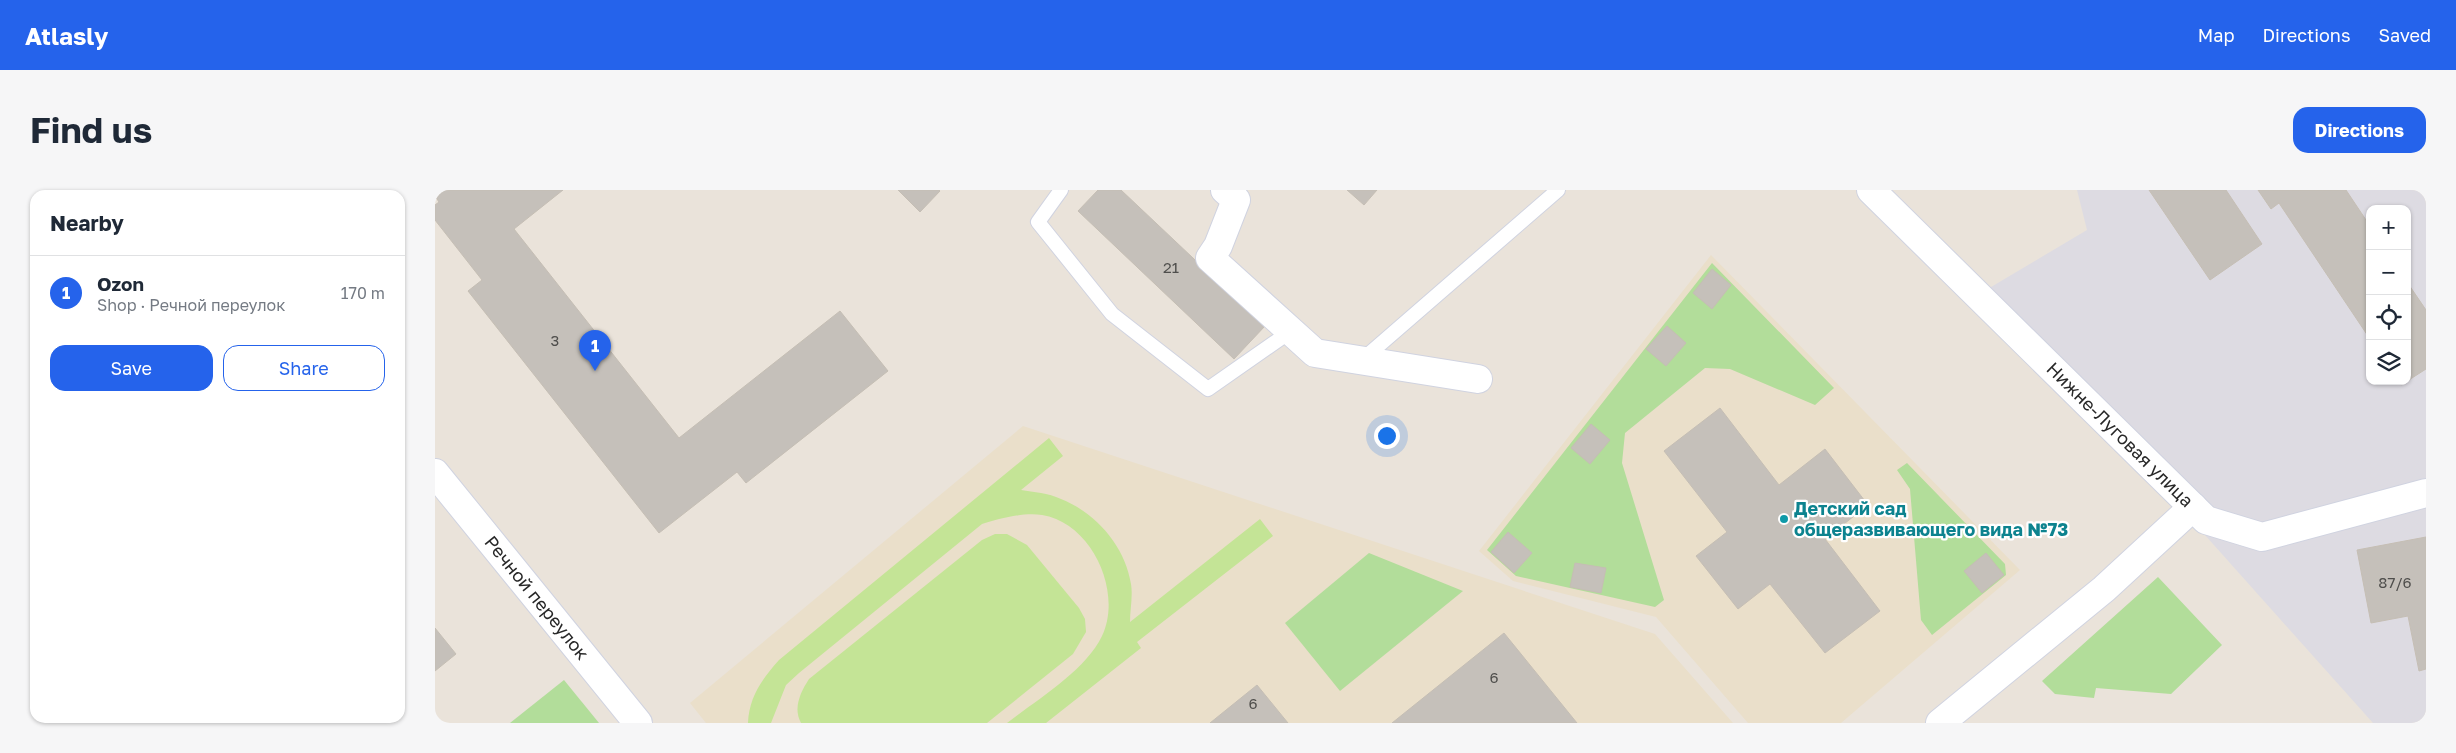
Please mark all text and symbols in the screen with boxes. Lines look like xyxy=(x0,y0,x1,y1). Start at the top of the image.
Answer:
text: Atlasly xyxy=(25,21,108,50)
text: Map xyxy=(2198,24,2234,46)
text: Directions xyxy=(2262,24,2350,46)
text: Saved xyxy=(2378,24,2431,46)
button: Directions xyxy=(2293,107,2426,153)
text: Find us xyxy=(30,109,152,151)
map controls xyxy=(2366,205,2411,385)
button: + xyxy=(2366,205,2411,250)
text: Nearby xyxy=(50,210,124,236)
button: − xyxy=(2366,250,2411,295)
house number: 21 xyxy=(1163,258,1179,276)
text: Ozon xyxy=(97,272,144,295)
text: 1 xyxy=(62,283,70,303)
text: 170 m xyxy=(341,283,385,303)
text: Shop · Речной переулок xyxy=(97,295,285,315)
button: locate xyxy=(2366,295,2411,340)
pin: 1 xyxy=(579,330,611,371)
house number: 3 xyxy=(551,331,559,349)
button: layers xyxy=(2366,340,2411,385)
button: Save xyxy=(50,345,213,391)
button: Share xyxy=(223,345,385,391)
street label: Нижне-Луговая улица xyxy=(2042,357,2198,511)
your location xyxy=(1374,423,1400,449)
place label: Детский сад общеразвивающего вида №73 xyxy=(1794,497,2068,540)
marker: Детский сад общеразвивающего вида №73 xyxy=(1778,513,1790,525)
street label: Речной переулок xyxy=(480,531,594,664)
house number: 87/6 xyxy=(2378,573,2412,591)
house number: 6 xyxy=(1489,668,1499,686)
house number: 6 xyxy=(1248,694,1258,712)

